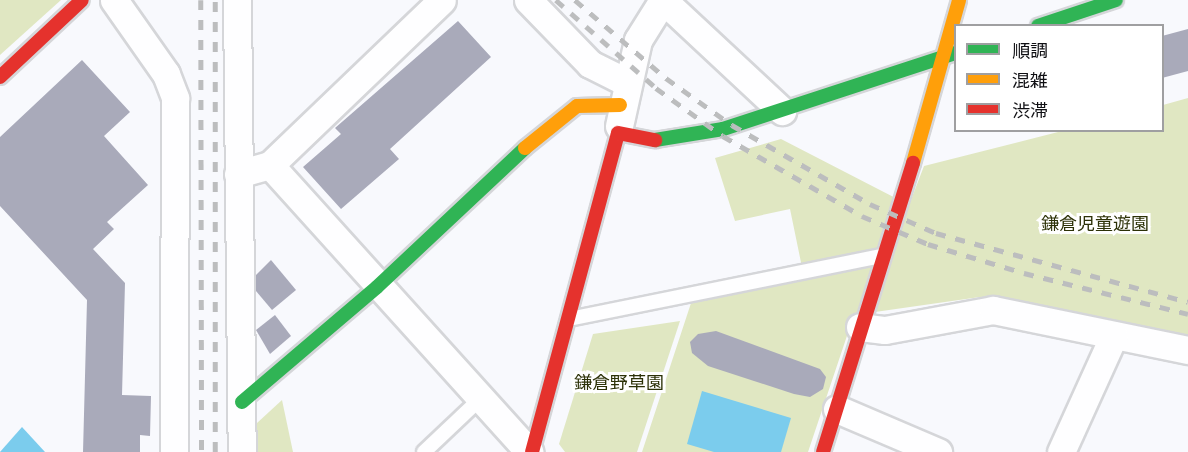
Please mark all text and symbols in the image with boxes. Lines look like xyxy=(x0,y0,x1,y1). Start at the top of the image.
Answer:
legend xyxy=(954,24,1164,132)
text: 順調 xyxy=(1012,40,1048,61)
text: 混雑 xyxy=(1012,70,1048,91)
text: 渋滞 xyxy=(1012,100,1048,121)
park label: 鎌倉児童遊園 xyxy=(1041,213,1149,235)
park label: 鎌倉野草園 xyxy=(574,372,664,394)

